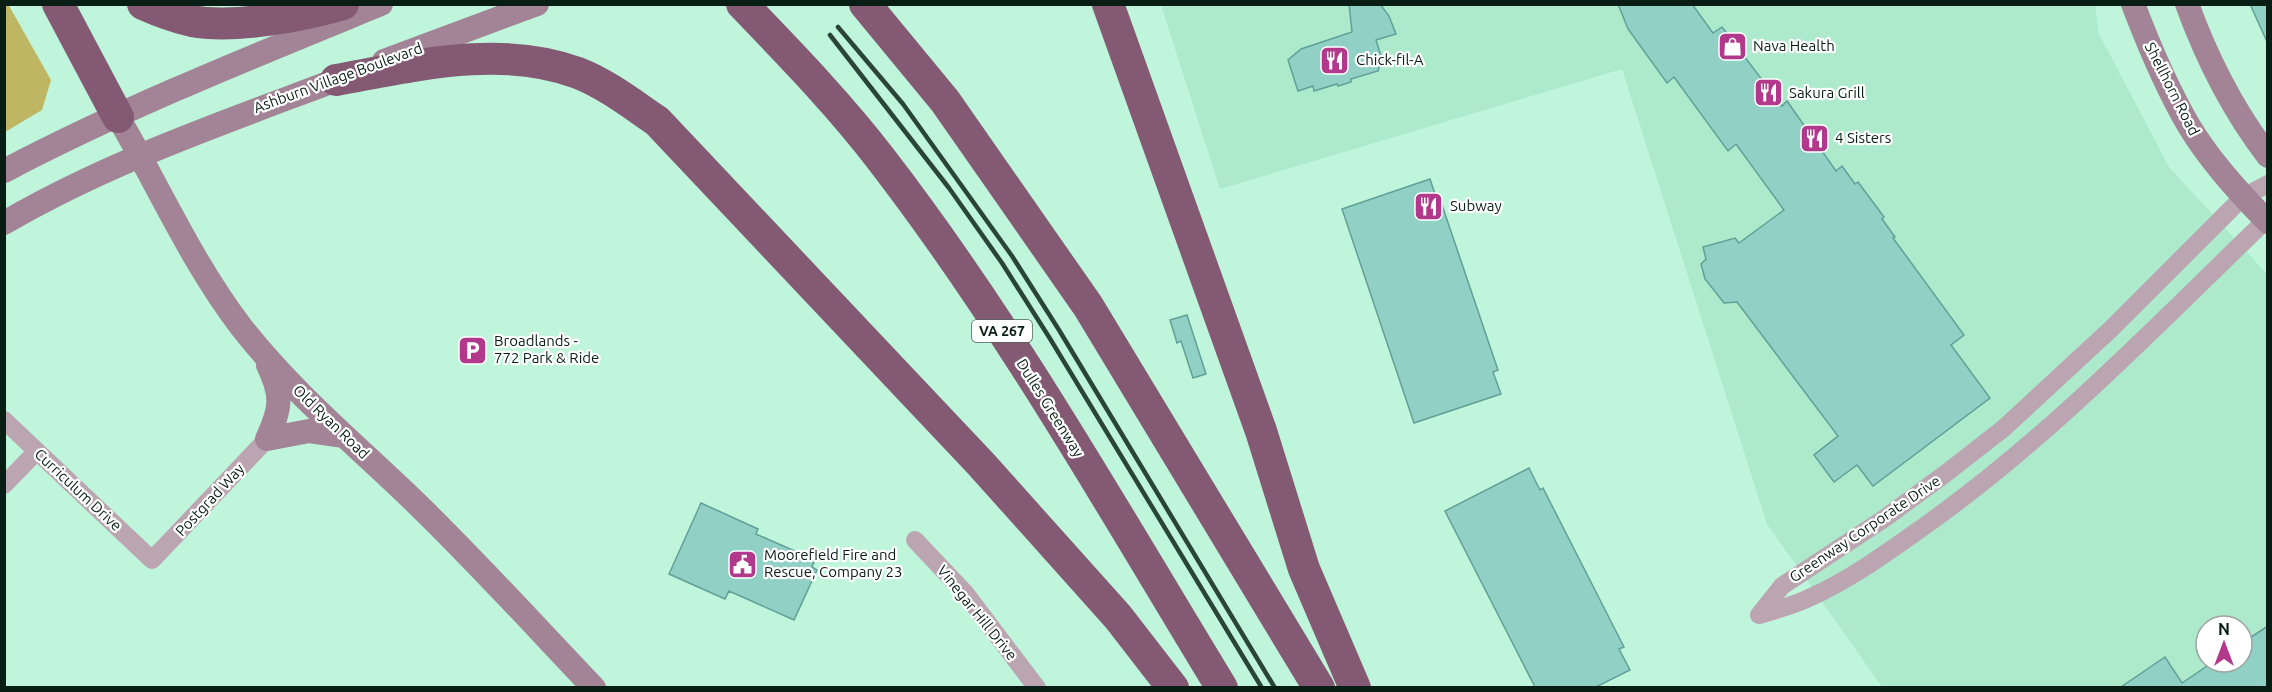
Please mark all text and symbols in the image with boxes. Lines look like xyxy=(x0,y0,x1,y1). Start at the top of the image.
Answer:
shop icon: Nava Health xyxy=(1716,30,1748,62)
place label: Nava Health xyxy=(1753,37,1835,54)
street label: Ashburn Village Boulevard xyxy=(251,39,424,116)
street label: Shellhorn Road xyxy=(2142,39,2203,138)
restaurant icon: Chick-fil-A xyxy=(1319,44,1351,76)
place label: Chick-fil-A xyxy=(1356,51,1424,68)
restaurant icon: Sakura Grill xyxy=(1752,77,1784,109)
place label: Sakura Grill xyxy=(1789,84,1865,101)
restaurant icon: 4 Sisters xyxy=(1798,122,1830,154)
place label: 4 Sisters xyxy=(1835,129,1891,146)
restaurant icon: Subway xyxy=(1413,190,1445,222)
place label: Subway xyxy=(1450,197,1502,214)
road number: VA 267 xyxy=(972,320,1032,342)
place label: Broadlands - 772 Park & Ride xyxy=(494,332,599,366)
parking icon: Broadlands - 772 Park & Ride xyxy=(457,334,489,366)
street label: Dulles Greenway xyxy=(1013,356,1087,460)
street label: Old Ryan Road xyxy=(290,381,373,462)
street label: Curriculum Drive xyxy=(31,445,125,534)
street label: Postgrad Way xyxy=(172,460,247,539)
street label: Greenway Corporate Drive xyxy=(1786,472,1943,585)
place label: Moorefield Fire and Rescue, Company 23 xyxy=(764,546,902,580)
public building icon: Moorefield Fire and Rescue, Company 23 xyxy=(727,548,759,580)
street label: Vinegar Hill Drive xyxy=(934,562,1021,663)
north arrow xyxy=(2194,614,2254,674)
text: N xyxy=(2218,620,2230,638)

